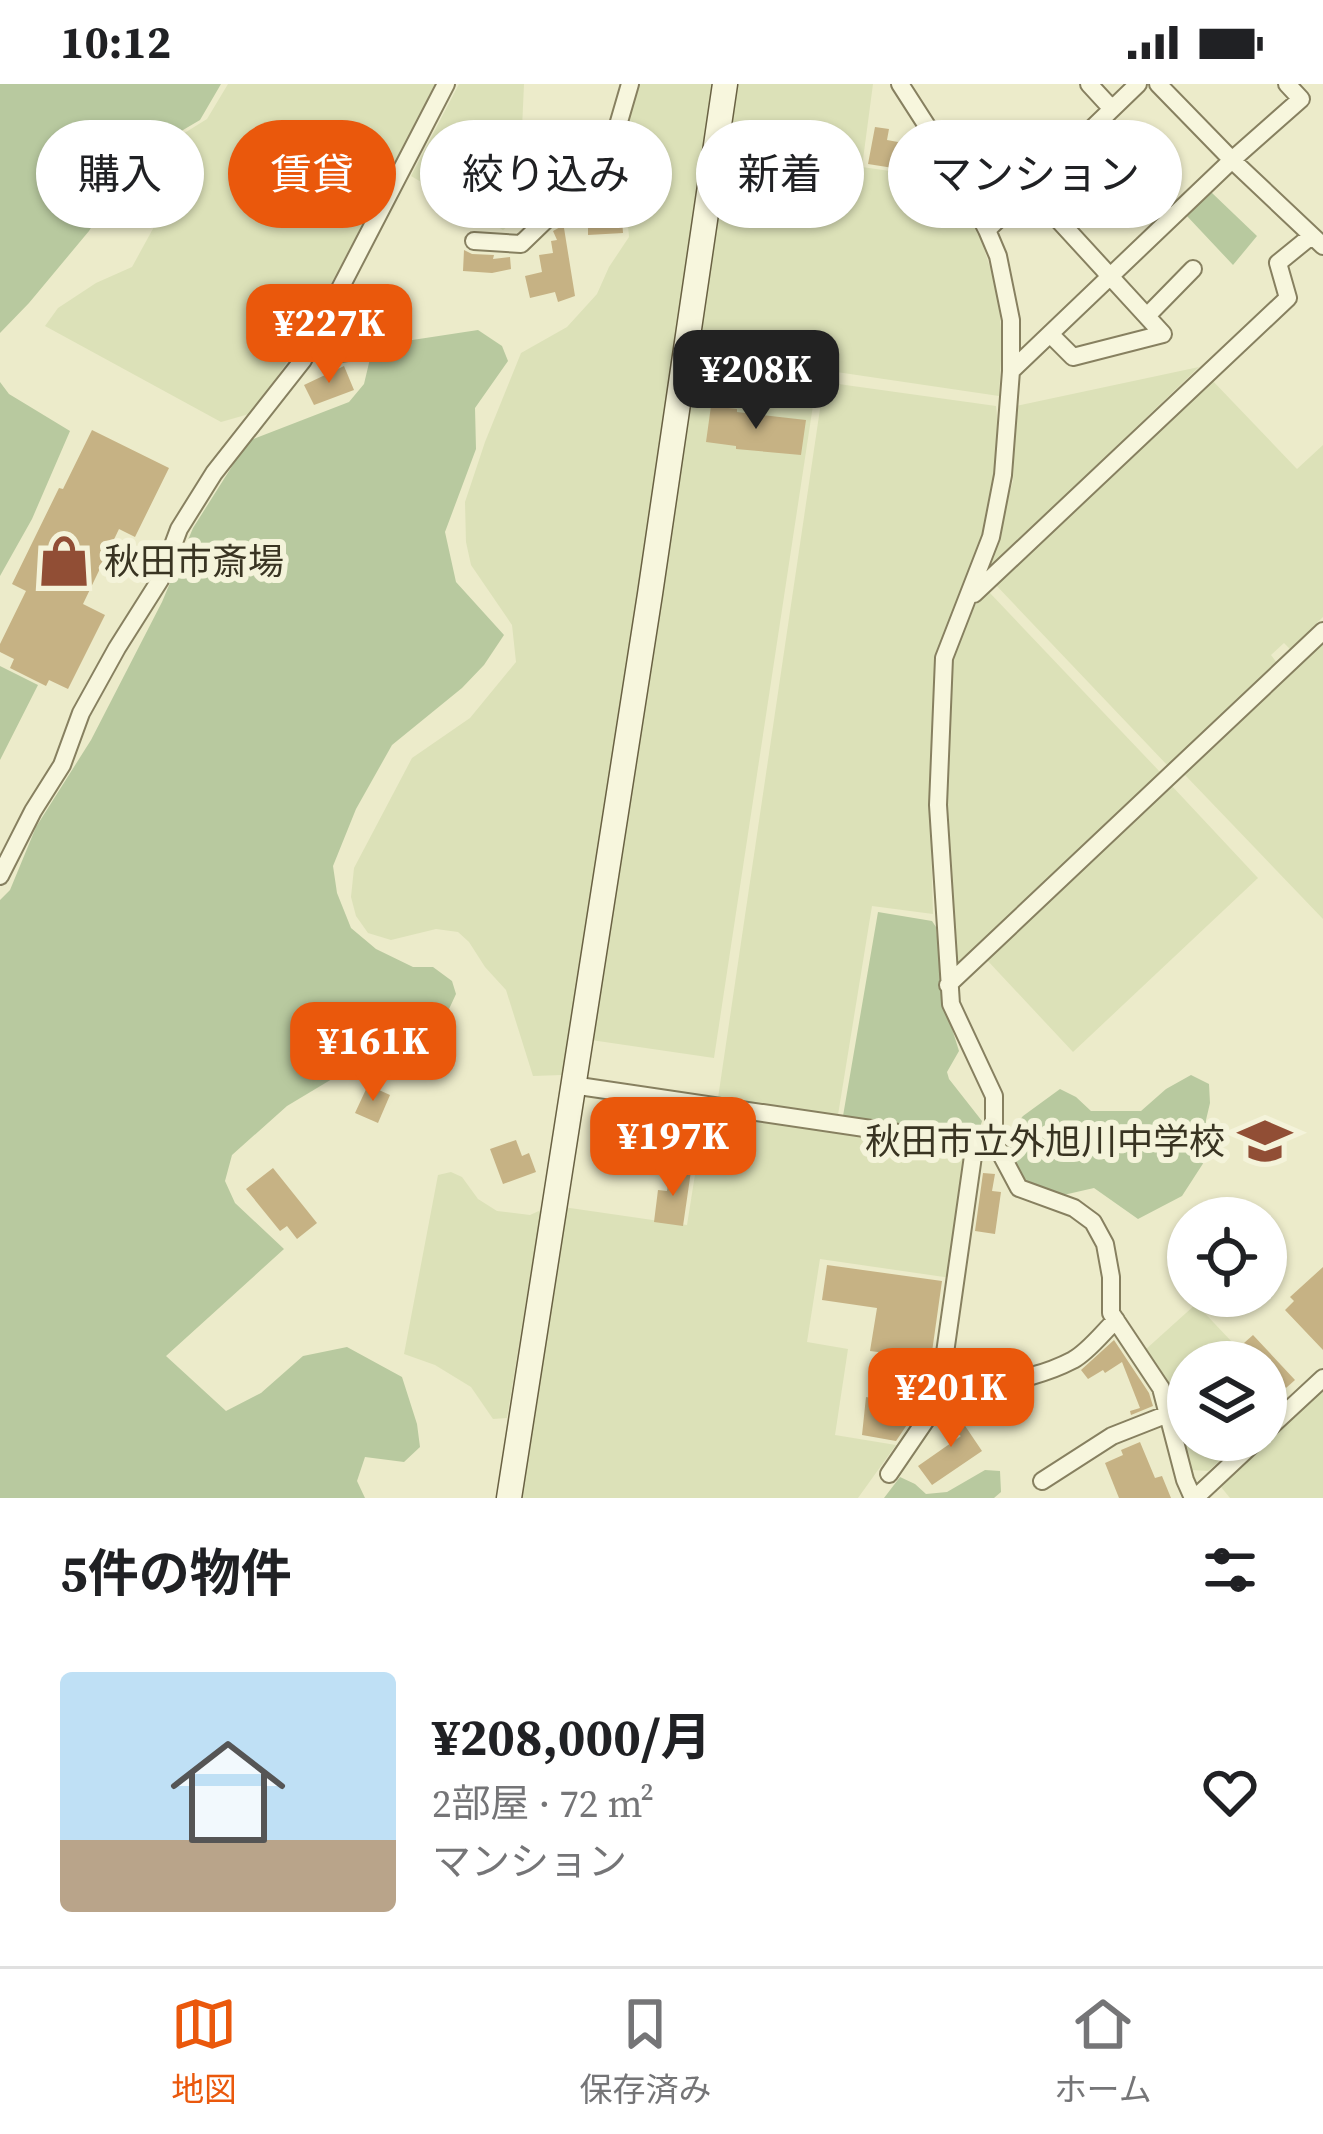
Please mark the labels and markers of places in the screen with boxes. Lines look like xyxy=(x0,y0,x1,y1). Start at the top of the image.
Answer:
pin: ¥227K xyxy=(245,284,413,386)
pin: ¥208K xyxy=(672,330,840,432)
shop icon: 秋田市斎場 xyxy=(35,532,93,590)
place label: 秋田市斎場 xyxy=(104,537,284,586)
pin: ¥161K xyxy=(289,1002,457,1104)
pin: ¥197K xyxy=(589,1097,757,1199)
school or university icon: 秋田市立外旭川中学校 xyxy=(1236,1112,1294,1170)
place label: 秋田市立外旭川中学校 xyxy=(865,1117,1225,1166)
pin: ¥201K xyxy=(867,1348,1035,1450)

